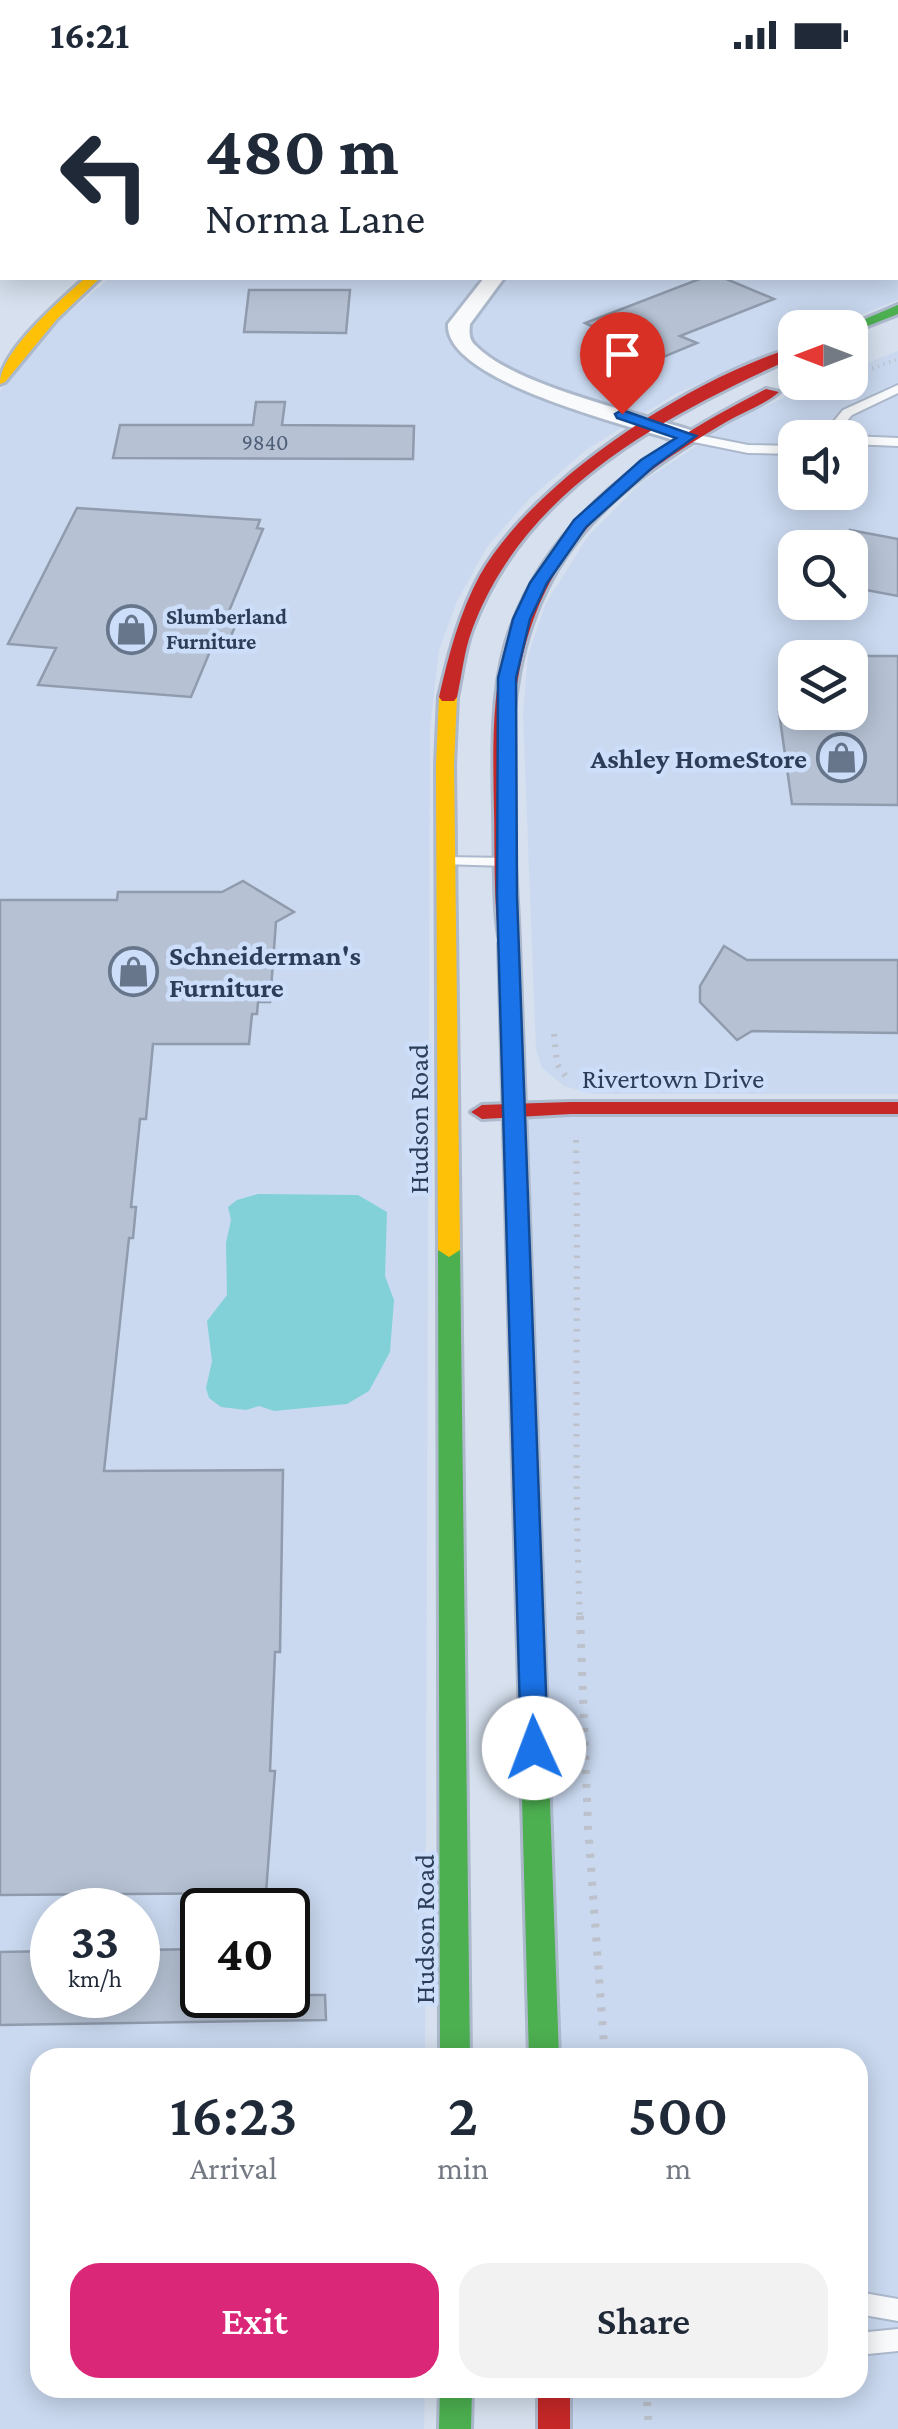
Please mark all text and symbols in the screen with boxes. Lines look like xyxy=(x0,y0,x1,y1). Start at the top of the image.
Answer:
text: 16:21 xyxy=(50,14,129,56)
icon: left xyxy=(40,110,170,240)
text: 480 m xyxy=(205,111,399,189)
text: Norma Lane xyxy=(205,193,425,243)
north arrow xyxy=(778,310,868,400)
map controls xyxy=(778,310,868,730)
pin xyxy=(580,312,665,415)
icon: arrive xyxy=(595,327,650,382)
button: sound xyxy=(778,420,868,510)
house number: 9840 xyxy=(242,430,288,455)
button: search xyxy=(778,530,868,620)
shop icon: Slumberland Furniture xyxy=(105,603,157,655)
place label: Slumberland Furniture xyxy=(166,604,287,654)
button: layers xyxy=(778,640,868,730)
shop icon: Ashley HomeStore xyxy=(816,732,868,784)
place label: Ashley HomeStore xyxy=(590,743,807,774)
place label: Schneiderman's Furniture xyxy=(169,940,361,1003)
shop icon: Schneiderman's Furniture xyxy=(108,945,160,997)
street label: Hudson Road xyxy=(403,1044,434,1194)
street label: Rivertown Drive xyxy=(582,1063,764,1094)
position arrow xyxy=(482,1696,586,1800)
street label: Hudson Road xyxy=(409,1854,440,2004)
speed limit sign: 40 xyxy=(180,1888,310,2018)
text: 33 xyxy=(71,1913,119,1969)
text: km/h xyxy=(68,1965,122,1992)
text: 16:23 xyxy=(170,2081,297,2148)
text: 2 xyxy=(448,2081,478,2148)
text: 500 xyxy=(628,2081,728,2148)
text: Arrival xyxy=(190,2150,277,2186)
text: min xyxy=(437,2150,489,2186)
text: m xyxy=(665,2150,691,2186)
button: Exit xyxy=(70,2263,439,2378)
button: Share xyxy=(459,2263,828,2378)

